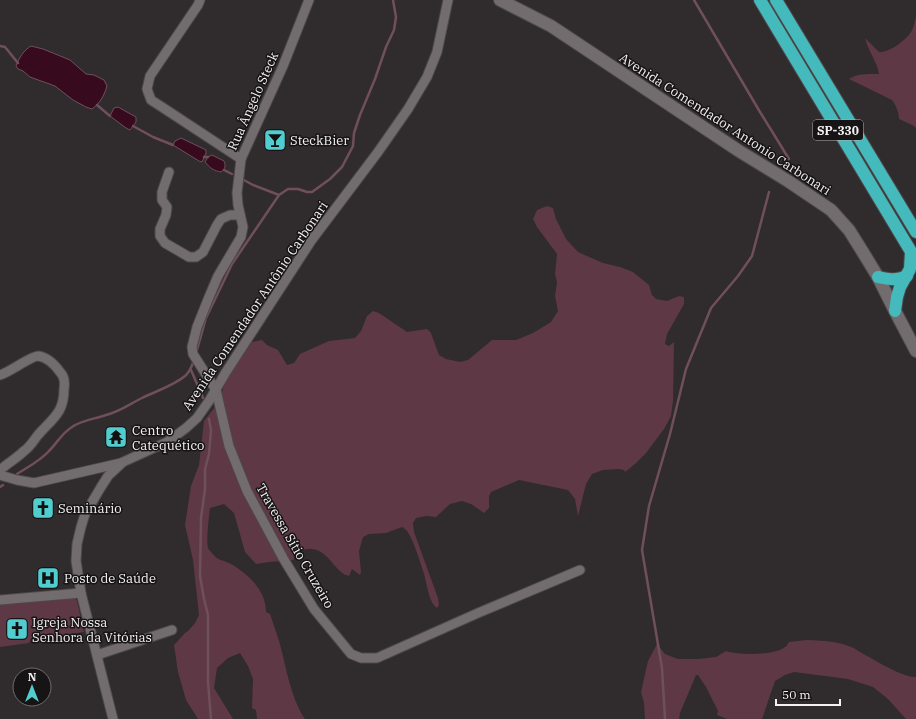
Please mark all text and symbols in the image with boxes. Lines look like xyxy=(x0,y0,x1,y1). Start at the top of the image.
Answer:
street label: Rua Ângelo Steck xyxy=(224,49,282,153)
street label: Avenida Comendador Antonio Carbonari xyxy=(616,49,834,199)
road number: SP-330 xyxy=(813,120,863,140)
bar icon: SteckBier xyxy=(262,127,288,153)
place label: SteckBier xyxy=(290,132,349,149)
street label: Avenida Comendador Antônio Carbonari xyxy=(178,198,332,414)
place label: Centro Catequético xyxy=(132,422,204,454)
temple icon: Centro Catequético xyxy=(103,424,129,450)
street label: Travessa Sítio Cruzeiro xyxy=(252,481,338,611)
church icon: Seminário xyxy=(30,495,56,521)
place label: Seminário xyxy=(58,500,122,517)
hospital icon: Posto de Saúde xyxy=(35,565,61,591)
place label: Posto de Saúde xyxy=(64,570,156,587)
place label: Igreja Nossa Senhora da Vitórias xyxy=(32,614,152,646)
church icon: Igreja Nossa Senhora da Vitórias xyxy=(4,616,30,642)
north arrow xyxy=(12,667,52,707)
text: N xyxy=(28,670,37,684)
scale bar xyxy=(776,681,840,707)
text: 50 m xyxy=(782,687,811,702)

